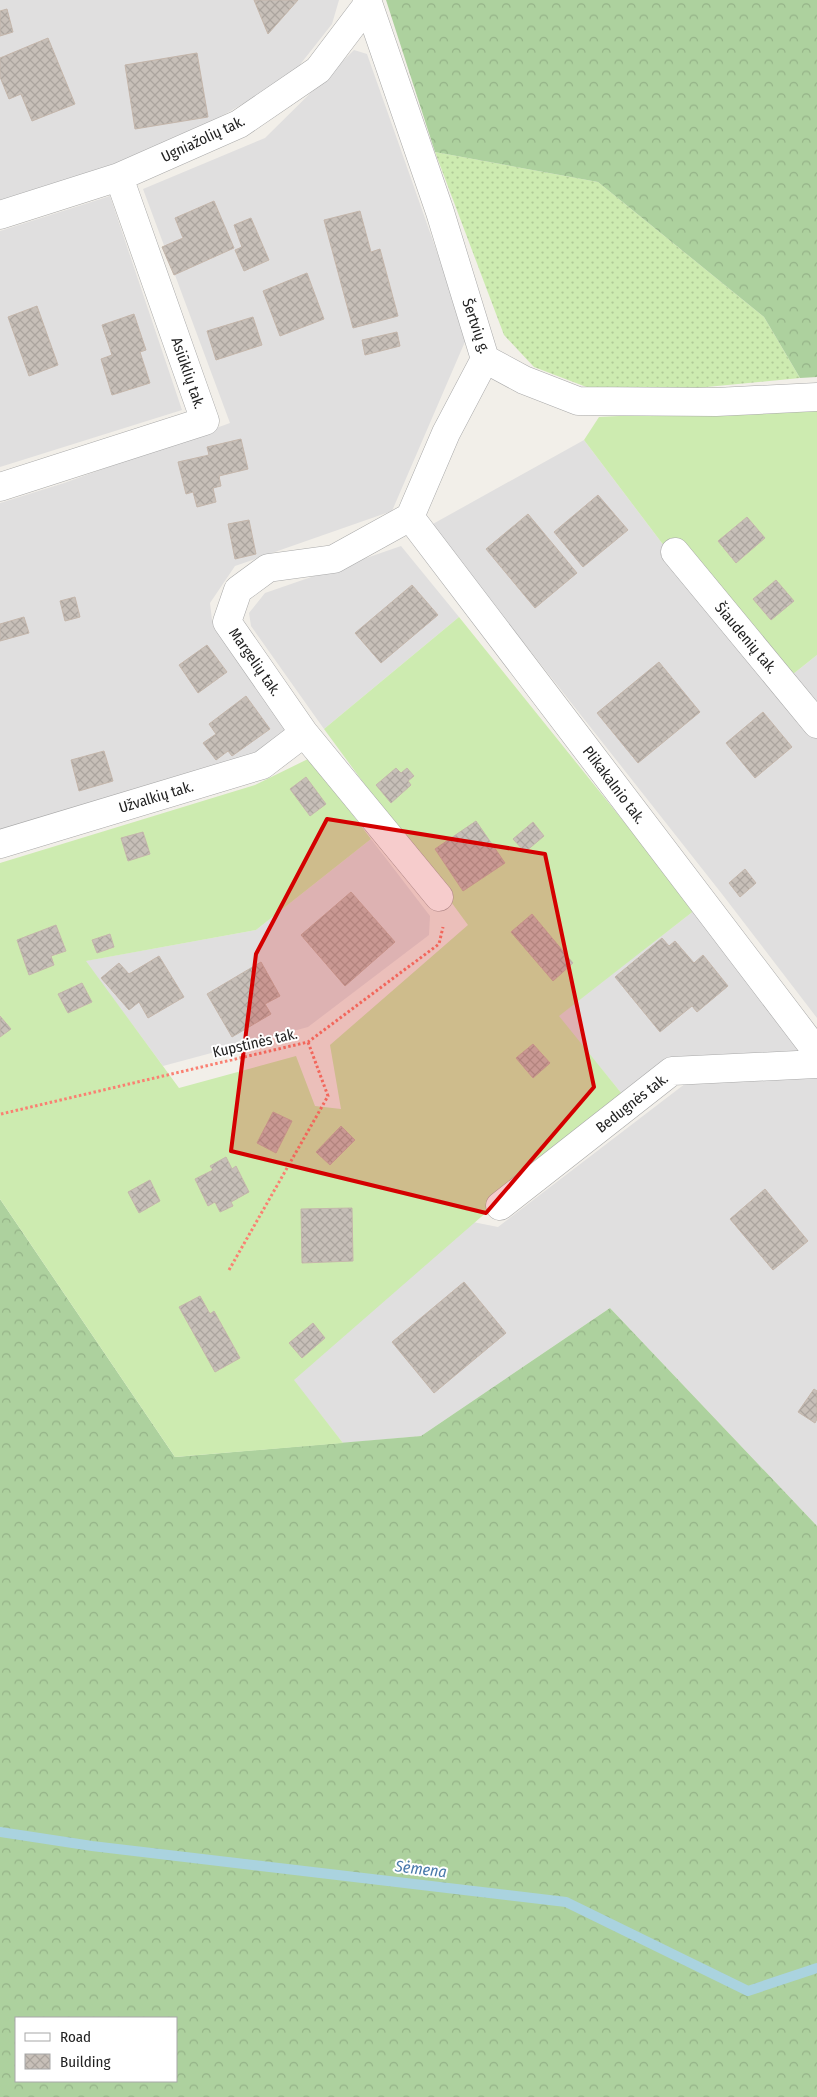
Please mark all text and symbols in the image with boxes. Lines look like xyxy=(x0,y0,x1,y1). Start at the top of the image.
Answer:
street label: Ugniažolių tak. xyxy=(158,112,248,166)
street label: Šertvių g. xyxy=(458,296,494,356)
street label: Asiūklių tak. xyxy=(167,335,209,411)
street label: Šiaudenių tak. xyxy=(711,599,781,677)
street label: Margelių tak. xyxy=(225,625,285,699)
street label: Plikakalnio tak. xyxy=(579,742,649,828)
street label: Užvalkių tak. xyxy=(117,777,195,817)
street label: Kupstinės tak. xyxy=(211,1025,299,1061)
street label: Bedugnės tak. xyxy=(593,1069,671,1137)
water label: Sėmena xyxy=(393,1856,448,1882)
legend xyxy=(15,2017,178,2082)
text: Road xyxy=(60,2028,91,2046)
text: Building xyxy=(60,2053,111,2071)

